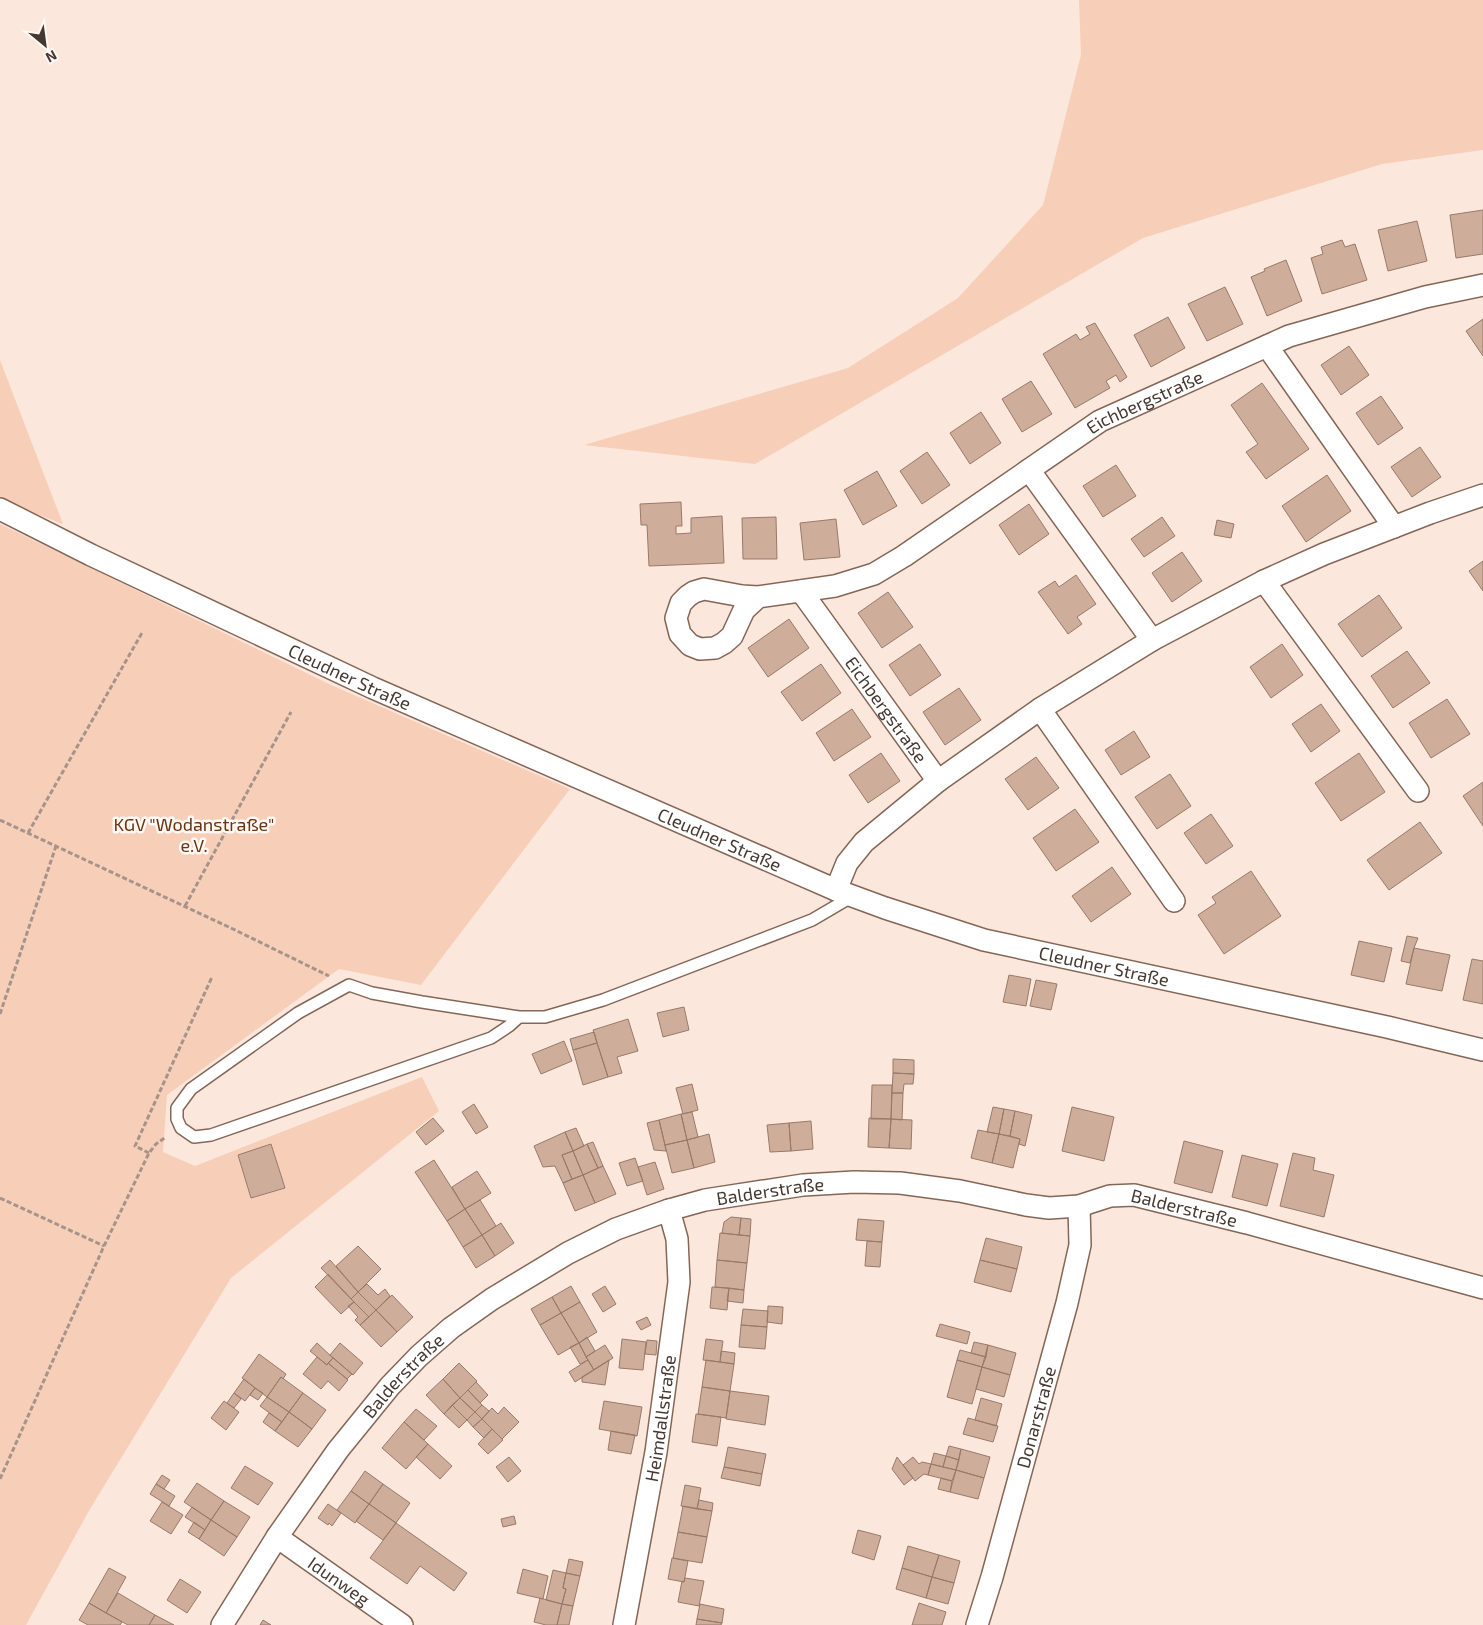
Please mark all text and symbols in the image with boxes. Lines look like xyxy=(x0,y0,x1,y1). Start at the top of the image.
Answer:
north arrow xyxy=(20,20,70,70)
text: N xyxy=(43,47,60,67)
street label: Eichbergstraße xyxy=(1082,365,1206,438)
street label: Cleudner Straße xyxy=(285,639,415,714)
street label: Eichbergstraße xyxy=(841,652,932,767)
street label: Cleudner Straße xyxy=(654,803,785,876)
park label: KGV "Wodanstraße" e.V. xyxy=(114,813,274,856)
street label: Cleudner Straße xyxy=(1037,941,1171,991)
street label: Balderstraße xyxy=(715,1173,825,1209)
street label: Balderstraße xyxy=(1129,1184,1240,1231)
street label: Balderstraße xyxy=(358,1329,448,1422)
street label: Heimdallstraße xyxy=(640,1353,680,1483)
street label: Donarstraße xyxy=(1011,1364,1060,1471)
street label: Idunweg xyxy=(304,1552,374,1610)

